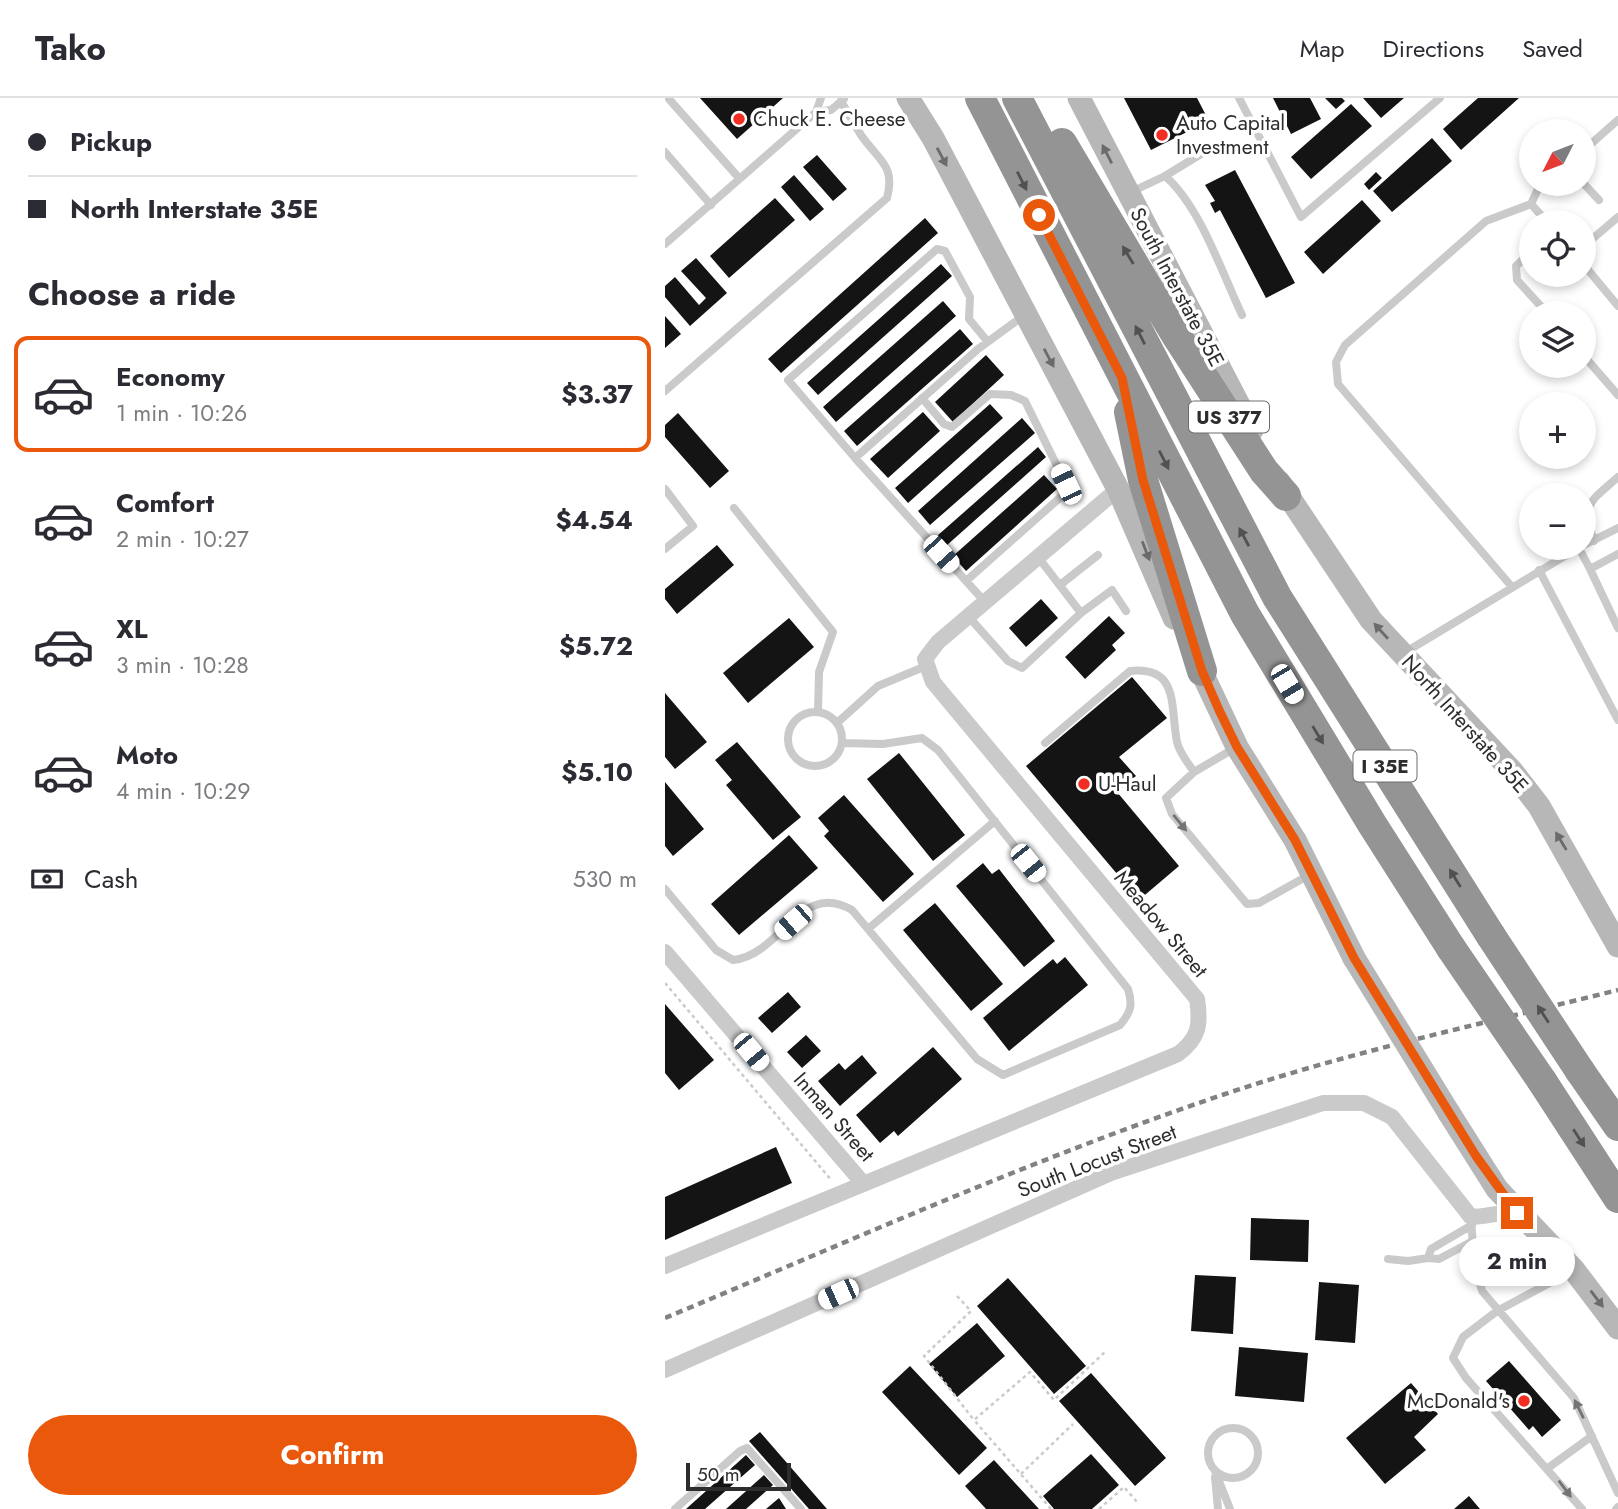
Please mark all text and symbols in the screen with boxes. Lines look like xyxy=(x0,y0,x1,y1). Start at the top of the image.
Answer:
text: Tako xyxy=(35,25,106,72)
text: Map xyxy=(1300,31,1345,66)
text: Directions xyxy=(1383,31,1484,66)
text: Saved xyxy=(1522,31,1583,66)
place label: Chuck E. Cheese xyxy=(753,104,906,134)
place label: Auto Capital Investment xyxy=(1176,108,1285,162)
marker: Chuck E. Cheese xyxy=(731,111,747,127)
north arrow xyxy=(1519,119,1596,196)
map controls xyxy=(1519,119,1596,560)
text: Pickup xyxy=(70,123,152,161)
marker: Auto Capital Investment xyxy=(1154,127,1170,143)
one-way arrow xyxy=(1102,143,1114,163)
one-way arrow xyxy=(937,147,948,167)
one-way arrow xyxy=(1016,171,1028,191)
text: North Interstate 35E xyxy=(70,190,318,228)
route start xyxy=(1023,199,1055,231)
street label: South Interstate 35E xyxy=(1122,202,1232,372)
button: locate xyxy=(1519,210,1596,287)
one-way arrow xyxy=(1122,245,1135,264)
text: Choose a ride xyxy=(28,271,236,317)
button: layers xyxy=(1519,301,1596,378)
one-way arrow xyxy=(1134,325,1146,345)
one-way arrow xyxy=(1043,348,1055,368)
text: Economy xyxy=(116,358,225,396)
icon: car xyxy=(32,363,95,426)
text: $3.37 xyxy=(561,375,633,413)
button: + xyxy=(1519,392,1596,469)
text: 1 min · 10:26 xyxy=(116,396,247,430)
road number: US 377 xyxy=(1189,402,1269,432)
one-way arrow xyxy=(1159,450,1170,470)
car xyxy=(1048,461,1085,507)
button: − xyxy=(1519,483,1596,560)
text: Comfort xyxy=(116,484,214,522)
icon: car xyxy=(32,489,95,552)
text: $4.54 xyxy=(555,501,633,539)
text: 2 min · 10:27 xyxy=(116,522,249,556)
one-way arrow xyxy=(1239,527,1251,547)
car xyxy=(920,531,963,577)
one-way arrow xyxy=(1141,541,1152,562)
text: XL xyxy=(116,610,148,648)
icon: car xyxy=(32,615,95,678)
one-way arrow xyxy=(1374,623,1390,640)
text: $5.72 xyxy=(559,627,633,665)
text: 3 min · 10:28 xyxy=(116,648,249,682)
street label: North Interstate 35E xyxy=(1395,648,1535,800)
car xyxy=(1268,661,1307,707)
one-way arrow xyxy=(1312,725,1324,744)
text: Moto xyxy=(116,736,178,774)
icon: car xyxy=(32,741,95,804)
road number: I 35E xyxy=(1353,750,1417,782)
text: $5.10 xyxy=(561,753,633,791)
place label: U-Haul xyxy=(1098,769,1157,799)
text: 4 min · 10:29 xyxy=(116,774,250,808)
marker: U-Haul xyxy=(1076,776,1092,792)
one-way arrow xyxy=(1172,813,1187,831)
one-way arrow xyxy=(1554,831,1567,850)
car xyxy=(1007,840,1050,886)
icon: cash xyxy=(28,860,66,898)
text: Cash xyxy=(84,860,138,898)
text: 530 m xyxy=(573,862,637,896)
street label: Meadow Street xyxy=(1107,864,1215,984)
one-way arrow xyxy=(1448,868,1461,887)
car xyxy=(771,900,816,944)
one-way arrow xyxy=(1537,1005,1550,1024)
car xyxy=(730,1029,773,1075)
street label: Inman Street xyxy=(787,1066,881,1168)
street label: South Locust Street xyxy=(1013,1117,1181,1205)
one-way arrow xyxy=(1573,1128,1586,1148)
route end xyxy=(1501,1197,1533,1229)
callout: 2 min xyxy=(1459,1238,1575,1286)
text: 2 min xyxy=(1487,1244,1547,1278)
car xyxy=(815,1276,862,1312)
one-way arrow xyxy=(1589,1290,1603,1308)
place label: McDonald's xyxy=(1407,1386,1510,1416)
marker: McDonald's xyxy=(1516,1393,1532,1409)
one-way arrow xyxy=(1573,1399,1585,1419)
button: Confirm xyxy=(28,1415,637,1495)
scale bar xyxy=(686,1460,791,1492)
text: 50 m xyxy=(697,1461,740,1488)
one-way arrow xyxy=(1557,1480,1571,1498)

